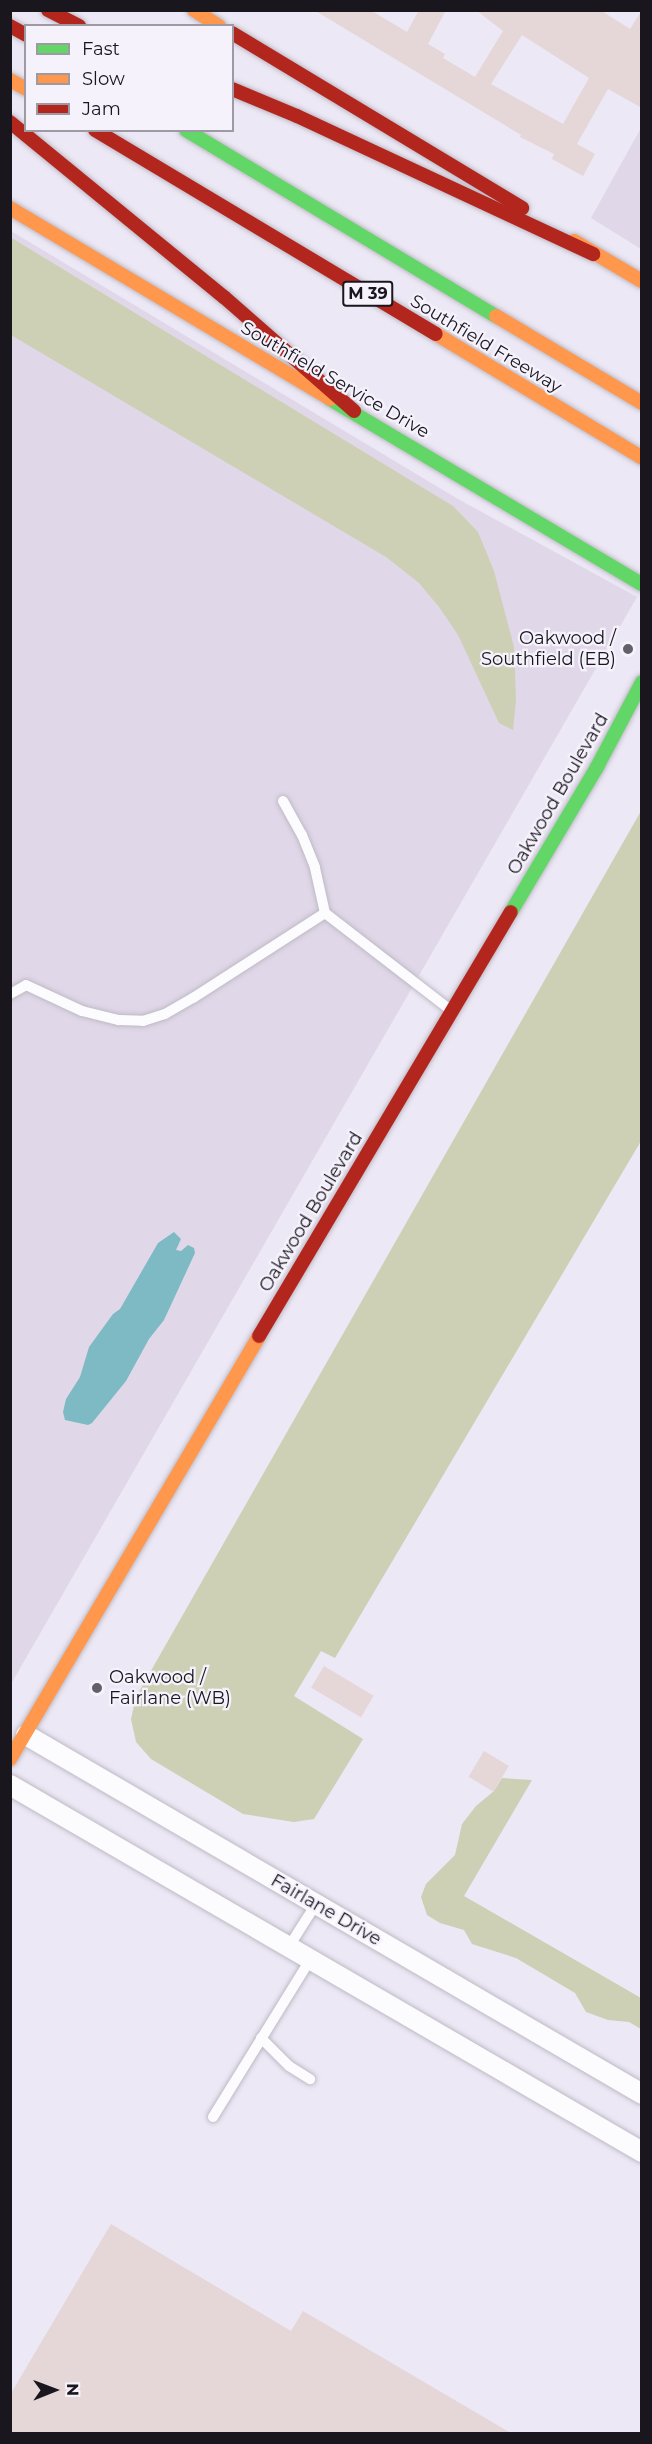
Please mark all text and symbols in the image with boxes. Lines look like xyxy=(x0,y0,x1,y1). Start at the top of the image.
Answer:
legend xyxy=(24,24,234,132)
text: Fast xyxy=(82,38,120,60)
text: Slow xyxy=(82,68,125,90)
text: Jam xyxy=(82,98,121,120)
road number: M 39 xyxy=(341,281,395,307)
street label: Southfield Freeway xyxy=(406,290,566,398)
street label: Southfield Service Drive xyxy=(237,317,433,443)
place label: Oakwood / Southfield (EB) xyxy=(481,628,616,670)
marker: Oakwood / Southfield (EB) xyxy=(621,642,635,656)
street label: Oakwood Boulevard xyxy=(503,709,613,879)
street label: Oakwood Boulevard xyxy=(255,1128,367,1296)
place label: Oakwood / Fairlane (WB) xyxy=(109,1667,231,1710)
marker: Oakwood / Fairlane (WB) xyxy=(90,1681,104,1695)
street label: Fairlane Drive xyxy=(267,1870,385,1950)
north arrow xyxy=(24,2360,84,2420)
text: N xyxy=(63,2383,82,2396)

